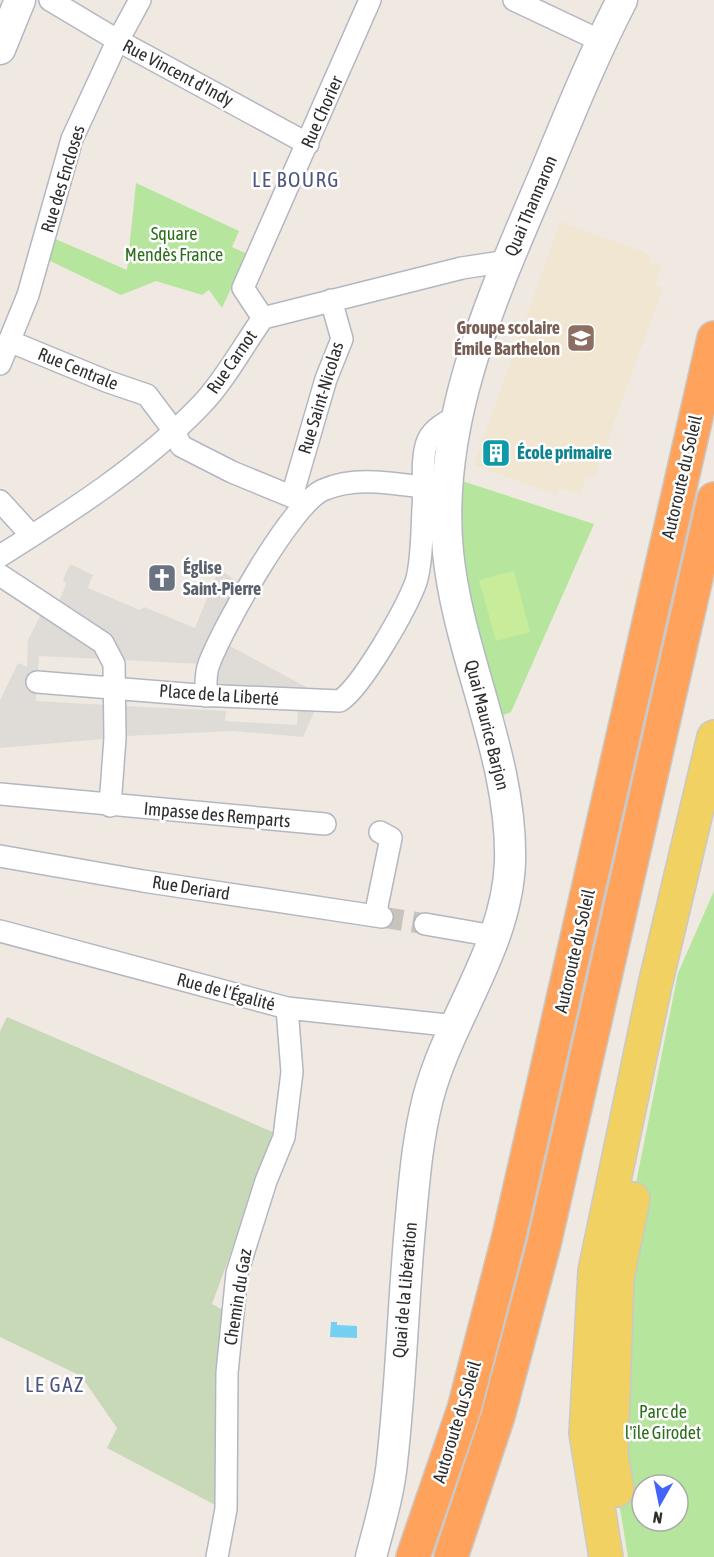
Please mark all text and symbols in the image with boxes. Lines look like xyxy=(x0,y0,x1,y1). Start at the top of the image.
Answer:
street label: Rue Vincent d'Indy xyxy=(119,35,237,110)
street label: Rue Chorier xyxy=(296,72,347,151)
street label: Rue des Encloses xyxy=(36,123,89,235)
street label: Quai Thannaron xyxy=(500,152,561,259)
district label: LE BOURG xyxy=(252,167,340,191)
park label: Square Mendès France xyxy=(125,223,223,265)
place label: Groupe scolaire Émile Barthelon xyxy=(454,317,560,359)
school or university icon: Groupe scolaire Émile Barthelon xyxy=(565,322,597,354)
street label: Rue Carnot xyxy=(202,326,261,397)
street label: Rue Saint-Nicolas xyxy=(293,339,348,456)
street label: Rue Centrale xyxy=(35,343,121,394)
street label: Autoroute du Soleil xyxy=(657,413,706,541)
building icon: École primaire xyxy=(480,437,512,469)
place label: École primaire xyxy=(517,442,612,463)
place label: Église Saint-Pierre xyxy=(183,557,261,599)
church icon: Église Saint-Pierre xyxy=(146,562,178,594)
street label: Quai Maurice Barjon xyxy=(461,658,514,792)
street label: Place de la Liberté xyxy=(158,680,280,709)
street label: Impasse des Remparts xyxy=(143,798,291,831)
street label: Rue Deriard xyxy=(151,871,231,904)
street label: Autoroute du Soleil xyxy=(550,887,599,1015)
street label: Rue de l'Égalité xyxy=(175,968,277,1015)
street label: Quai de la Libération xyxy=(388,1221,421,1359)
street label: Chemin du Gaz xyxy=(220,1247,256,1347)
street label: Autoroute du Soleil xyxy=(428,1358,485,1485)
district label: LE GAZ xyxy=(25,1372,85,1396)
park label: Parc de l'île Girodet xyxy=(625,1401,701,1443)
north arrow xyxy=(630,1473,690,1533)
text: N xyxy=(652,1508,664,1527)

